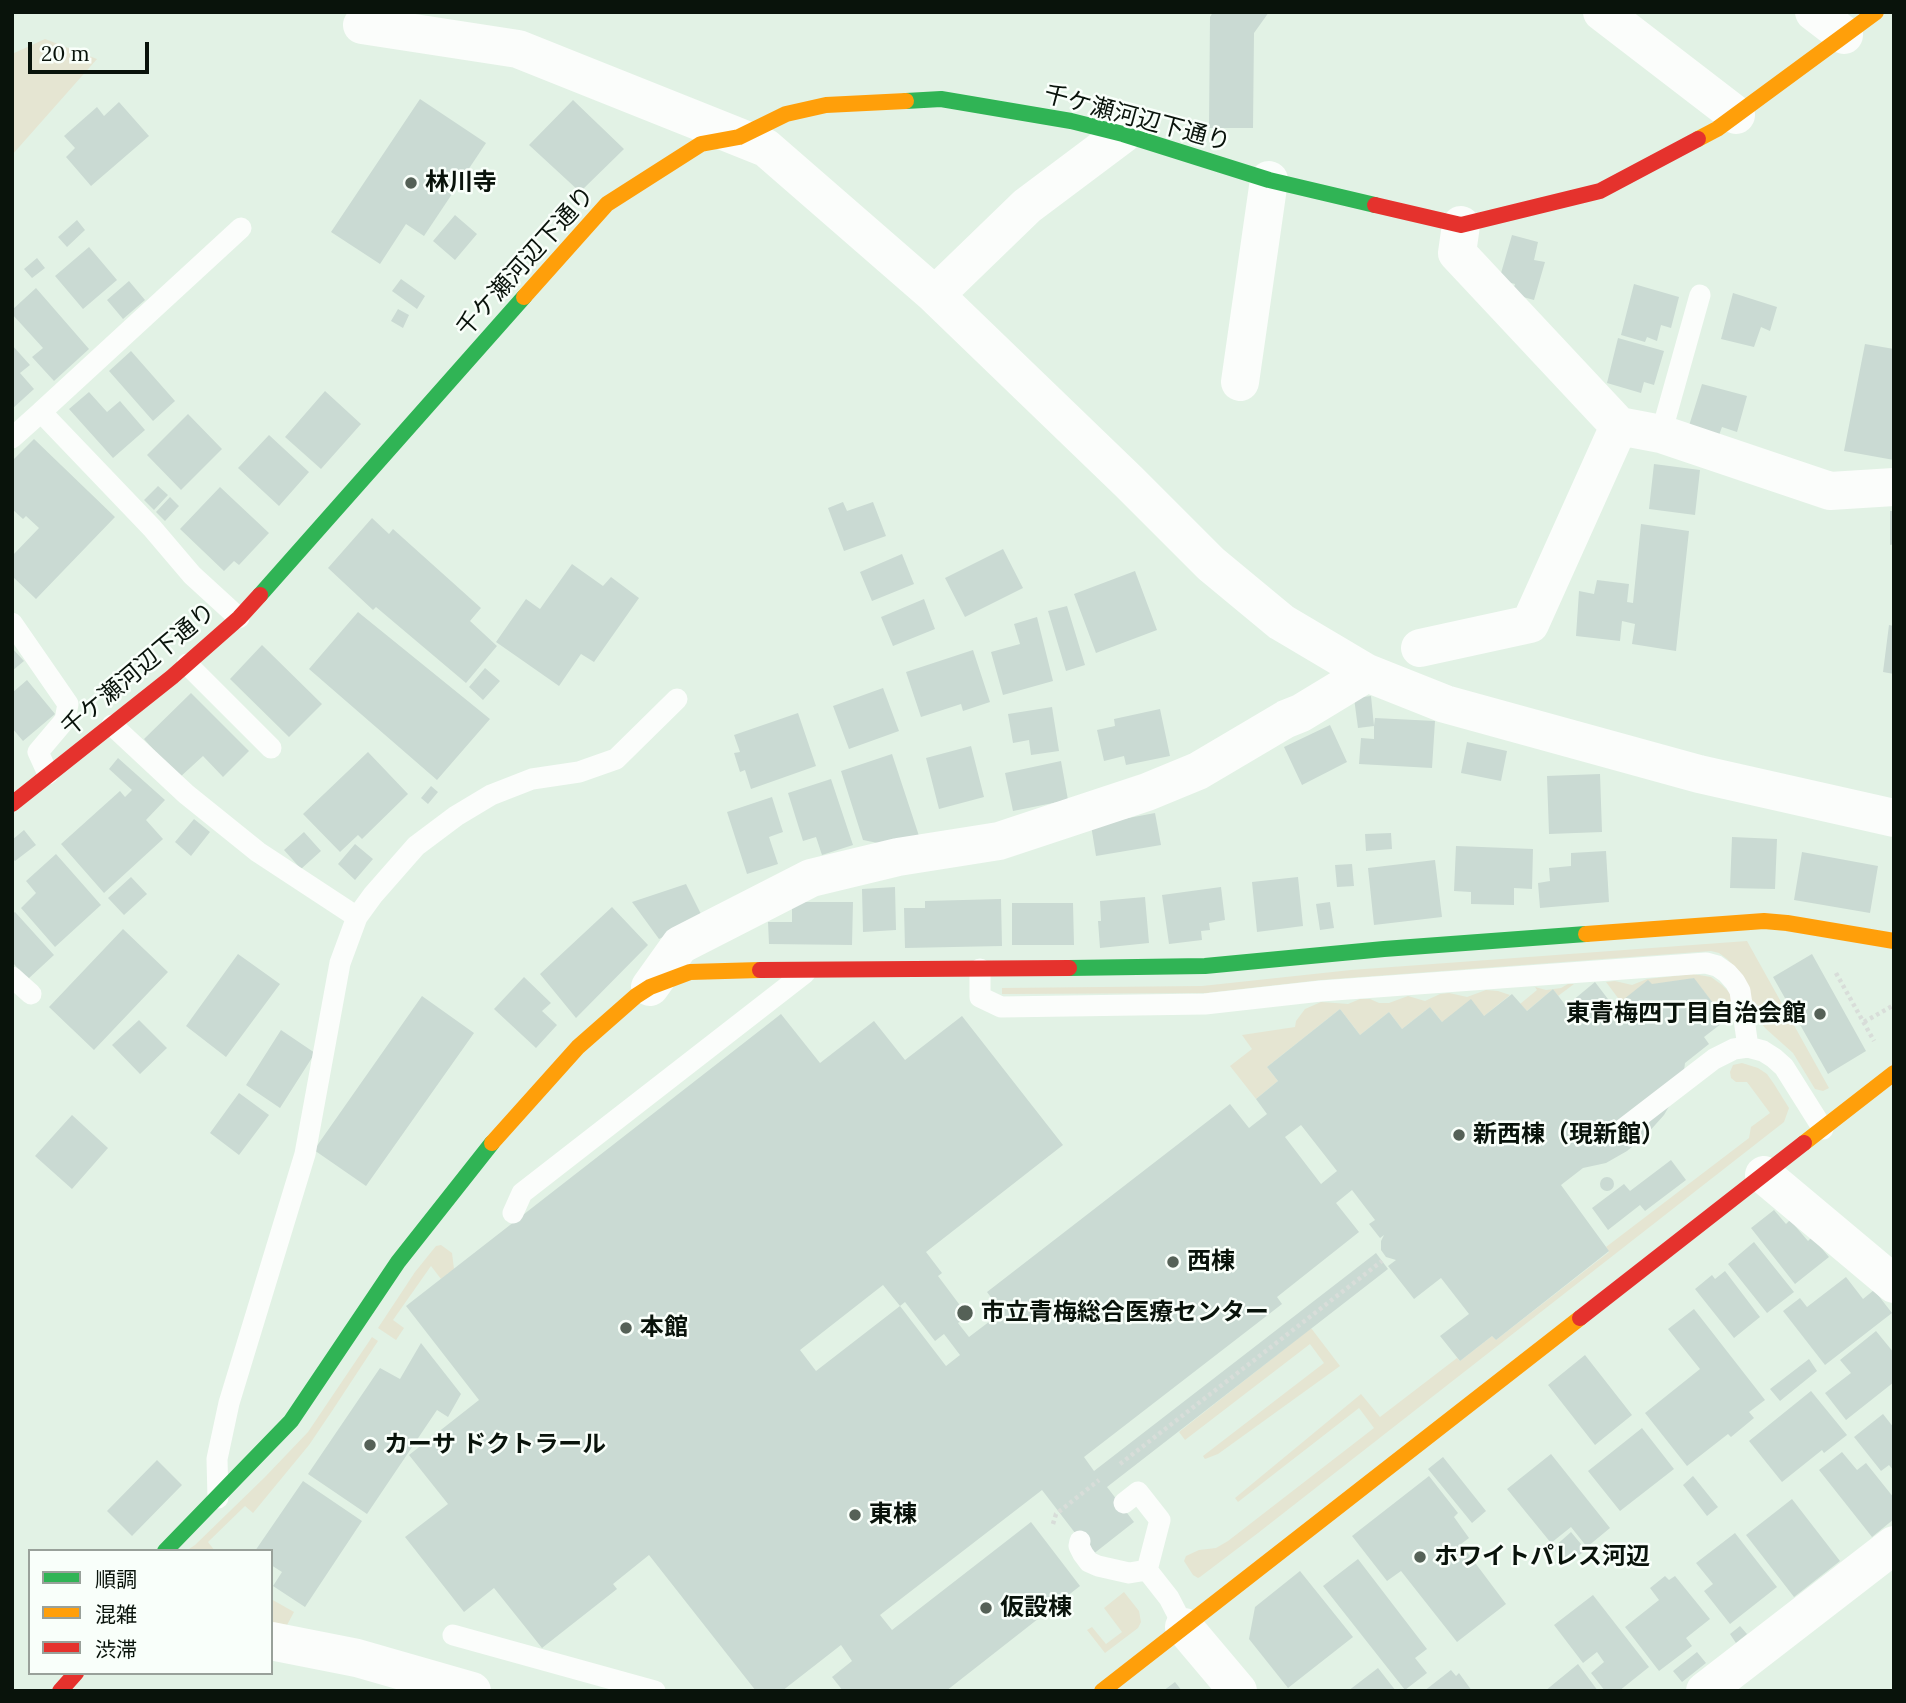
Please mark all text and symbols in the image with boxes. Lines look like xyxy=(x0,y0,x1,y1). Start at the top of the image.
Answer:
scale bar xyxy=(32,28,152,72)
text: 20 m xyxy=(41,40,90,67)
street label: 千ケ瀬河辺下通り xyxy=(1041,80,1233,158)
place label: 林川寺 xyxy=(425,169,497,197)
marker: 林川寺 xyxy=(403,175,419,191)
street label: 千ケ瀬河辺下通り xyxy=(451,181,601,343)
street label: 千ケ瀬河辺下通り xyxy=(56,597,222,743)
place label: 東青梅四丁目自治会館 xyxy=(1566,1000,1806,1028)
marker: 東青梅四丁目自治会館 xyxy=(1812,1006,1828,1022)
place label: 新西棟（現新館） xyxy=(1473,1121,1665,1149)
marker: 新西棟（現新館） xyxy=(1451,1127,1467,1143)
place label: 西棟 xyxy=(1187,1248,1235,1276)
marker: 西棟 xyxy=(1165,1254,1181,1270)
place label: 市立青梅総合医療センター xyxy=(981,1299,1269,1327)
marker: 市立青梅総合医療センター xyxy=(955,1303,975,1323)
place label: 本館 xyxy=(640,1314,688,1342)
marker: 本館 xyxy=(618,1320,634,1336)
place label: カーサ ドクトラール xyxy=(384,1431,606,1459)
marker: カーサ ドクトラール xyxy=(362,1437,378,1453)
place label: 東棟 xyxy=(869,1501,917,1529)
marker: 東棟 xyxy=(847,1507,863,1523)
place label: ホワイトパレス河辺 xyxy=(1434,1543,1650,1571)
legend xyxy=(28,1549,273,1675)
marker: ホワイトパレス河辺 xyxy=(1412,1549,1428,1565)
text: 順調 xyxy=(95,1566,137,1593)
place label: 仮設棟 xyxy=(1000,1594,1072,1622)
marker: 仮設棟 xyxy=(978,1600,994,1616)
text: 混雑 xyxy=(95,1601,137,1628)
text: 渋滞 xyxy=(95,1636,137,1663)

